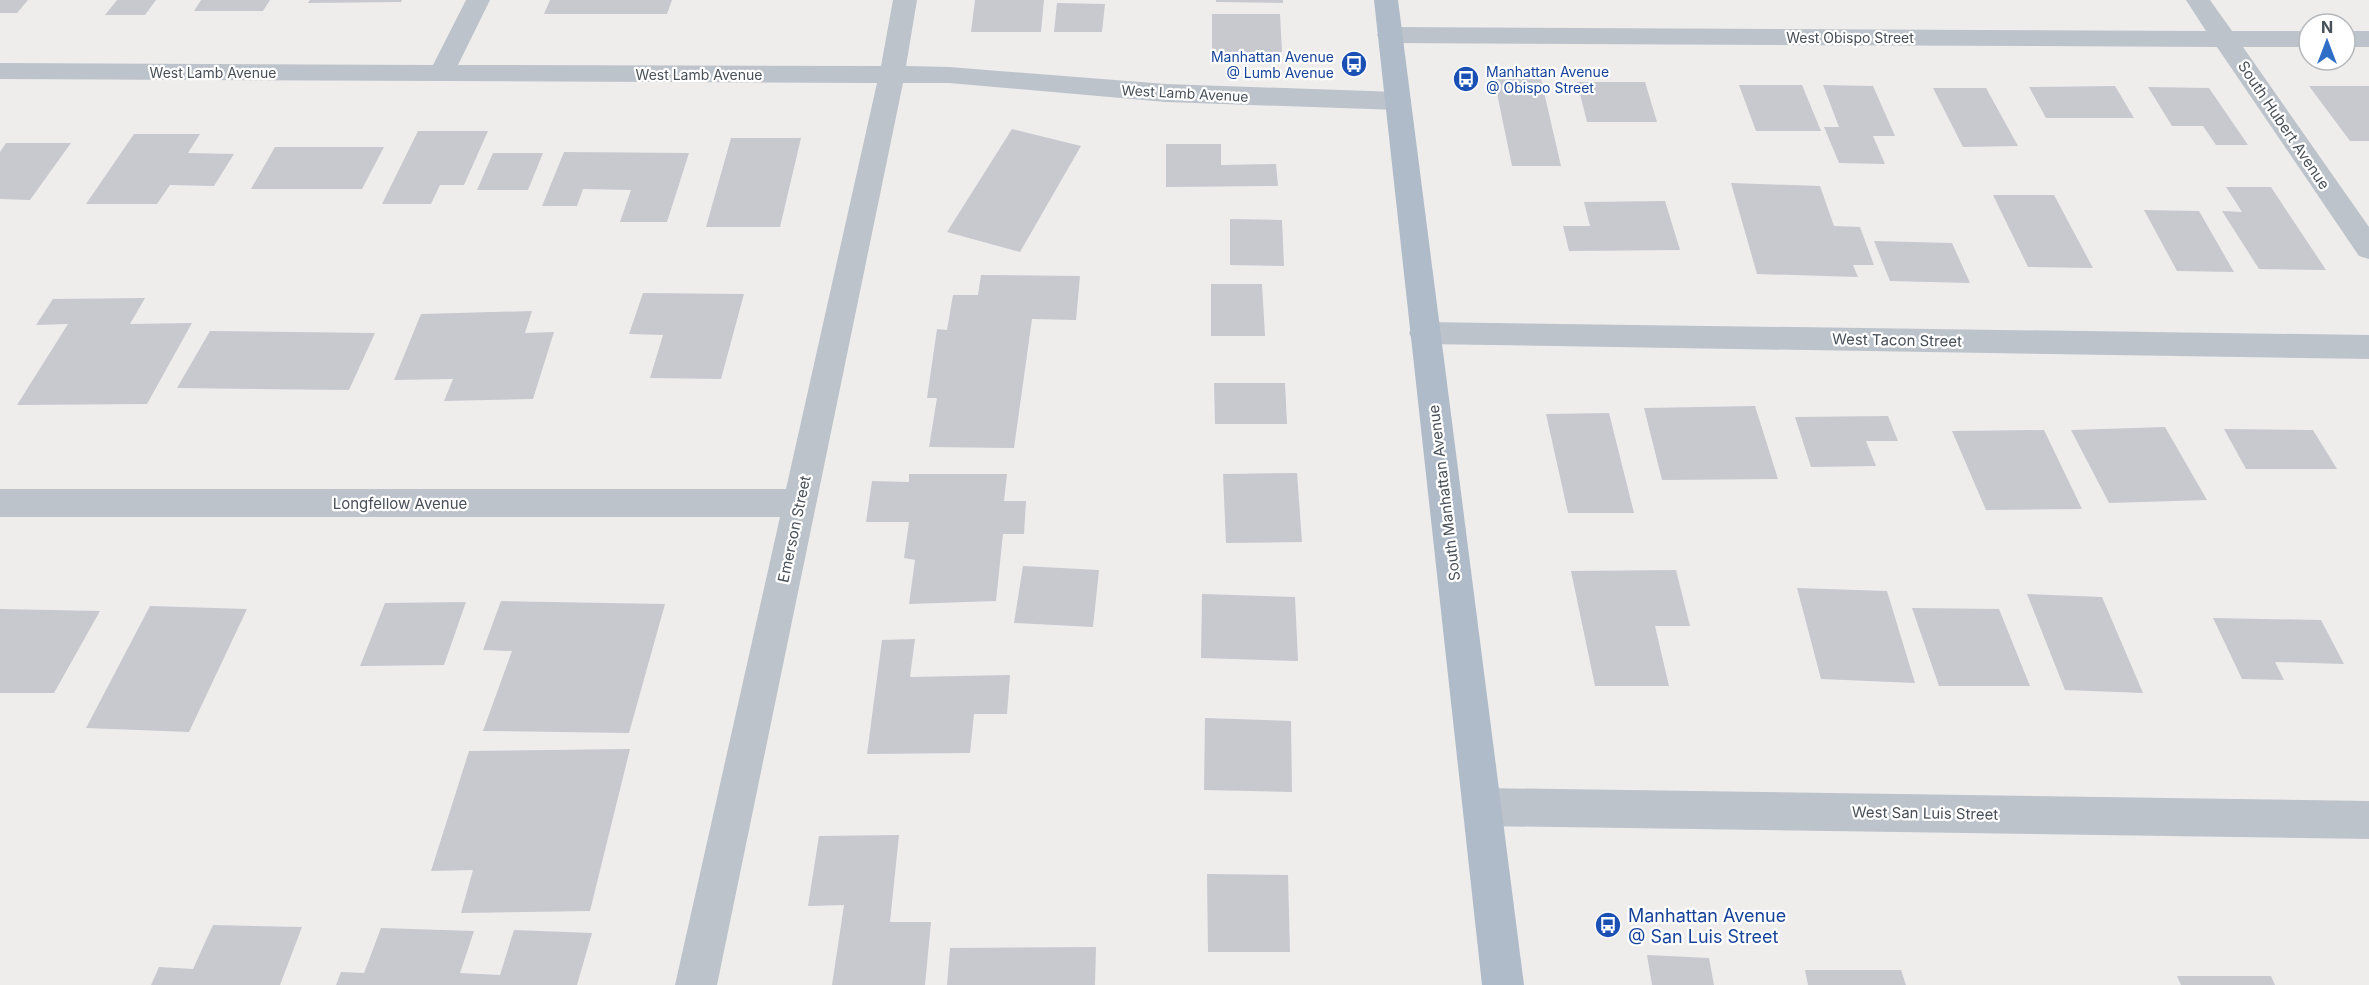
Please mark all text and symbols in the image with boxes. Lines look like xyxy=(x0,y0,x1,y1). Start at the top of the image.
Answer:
north arrow xyxy=(2297,12,2357,72)
text: N xyxy=(2321,17,2333,37)
street label: West Obispo Street xyxy=(1786,29,1914,46)
place label: Manhattan Avenue @ Lumb Avenue xyxy=(1211,48,1334,81)
bus stop icon: Manhattan Avenue @ Lumb Avenue xyxy=(1339,49,1369,79)
street label: South Hubert Avenue xyxy=(2234,57,2334,193)
place label: Manhattan Avenue @ Obispo Street xyxy=(1486,63,1609,96)
street label: West Lamb Avenue xyxy=(150,64,276,81)
bus stop icon: Manhattan Avenue @ Obispo Street xyxy=(1451,64,1481,94)
street label: West Lamb Avenue xyxy=(636,66,762,83)
street label: West Lamb Avenue xyxy=(1121,81,1249,105)
street label: West Tacon Street xyxy=(1832,329,1962,351)
street label: South Manhattan Avenue xyxy=(1424,404,1464,582)
street label: Emerson Street xyxy=(773,474,815,584)
street label: Longfellow Avenue xyxy=(333,494,467,513)
street label: West San Luis Street xyxy=(1852,802,1998,824)
place label: Manhattan Avenue @ San Luis Street xyxy=(1628,905,1786,947)
bus stop icon: Manhattan Avenue @ San Luis Street xyxy=(1593,910,1623,940)

